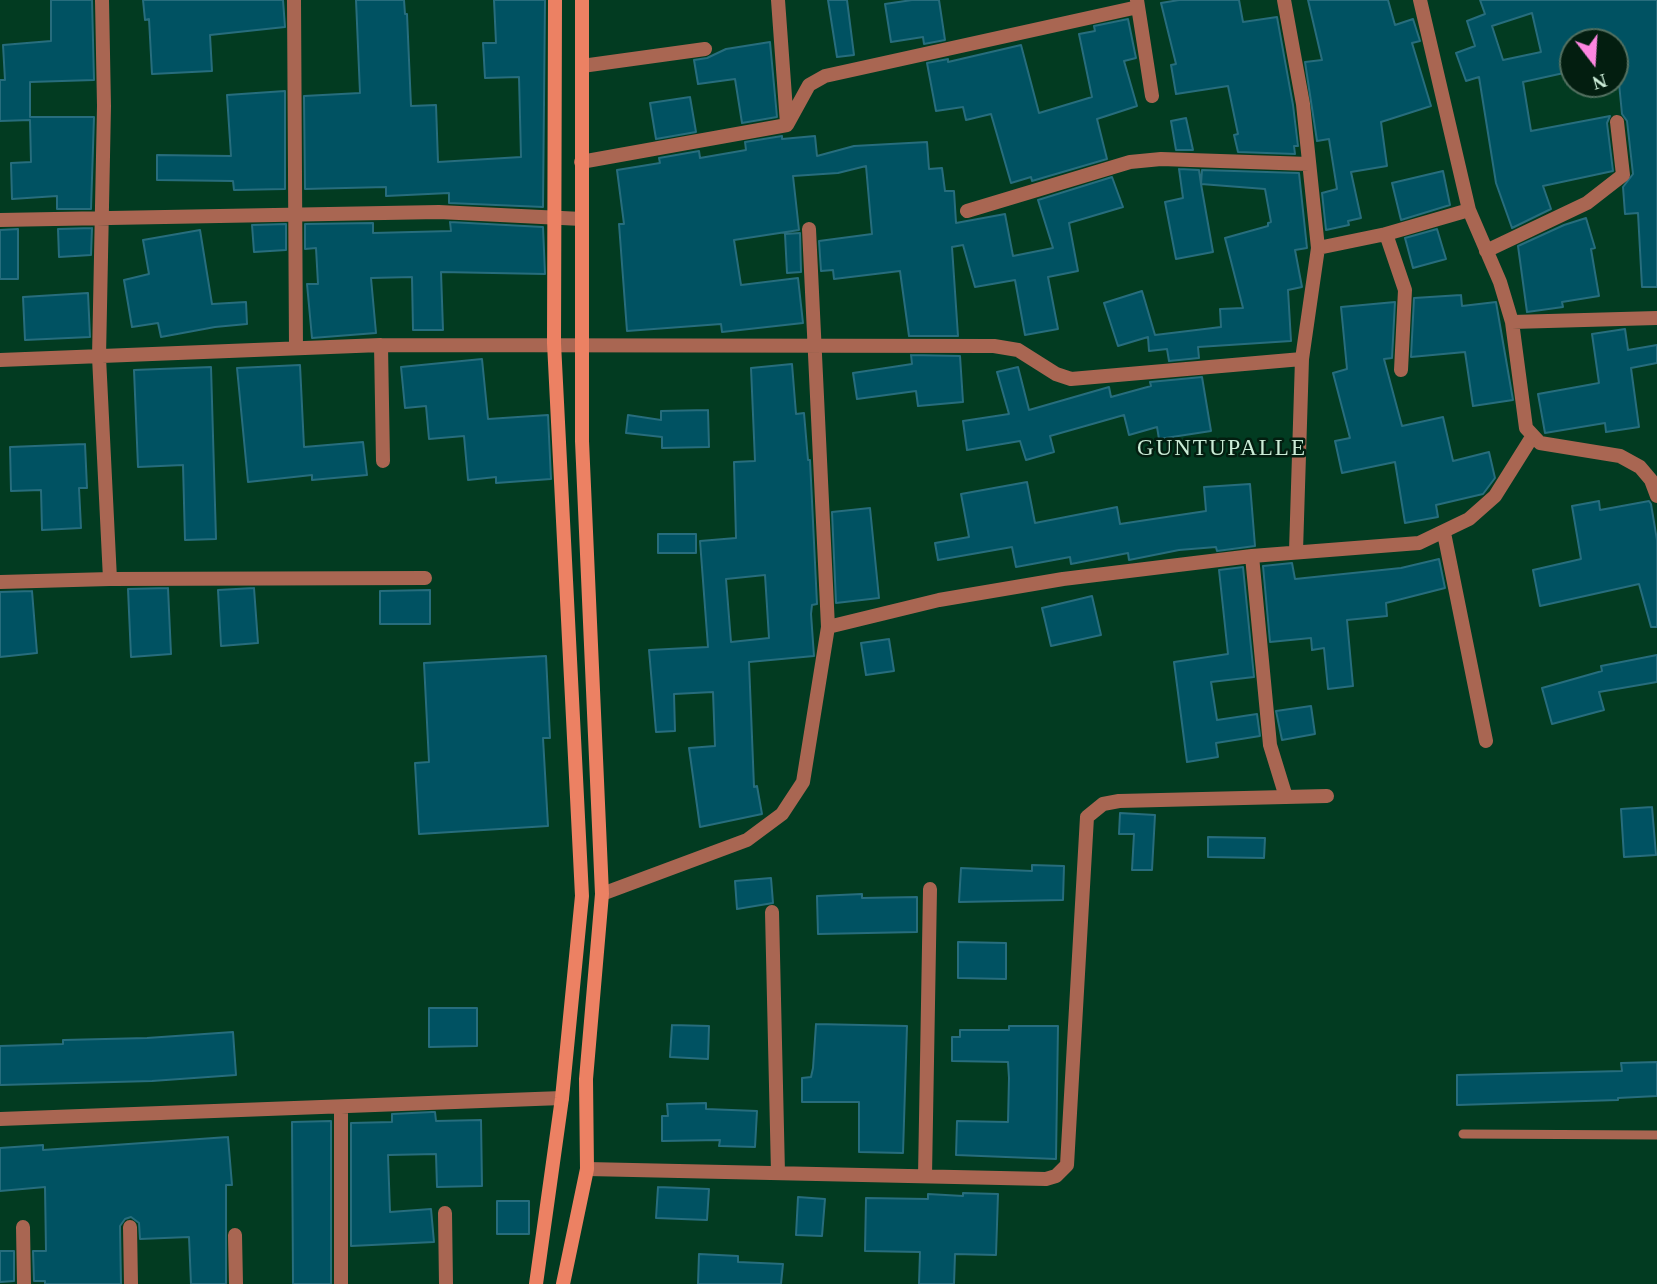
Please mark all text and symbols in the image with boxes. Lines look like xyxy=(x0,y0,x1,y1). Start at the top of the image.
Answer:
north arrow xyxy=(1559,28,1629,98)
text: N xyxy=(1590,70,1609,94)
district label: GUNTUPALLE xyxy=(1138,435,1306,463)

